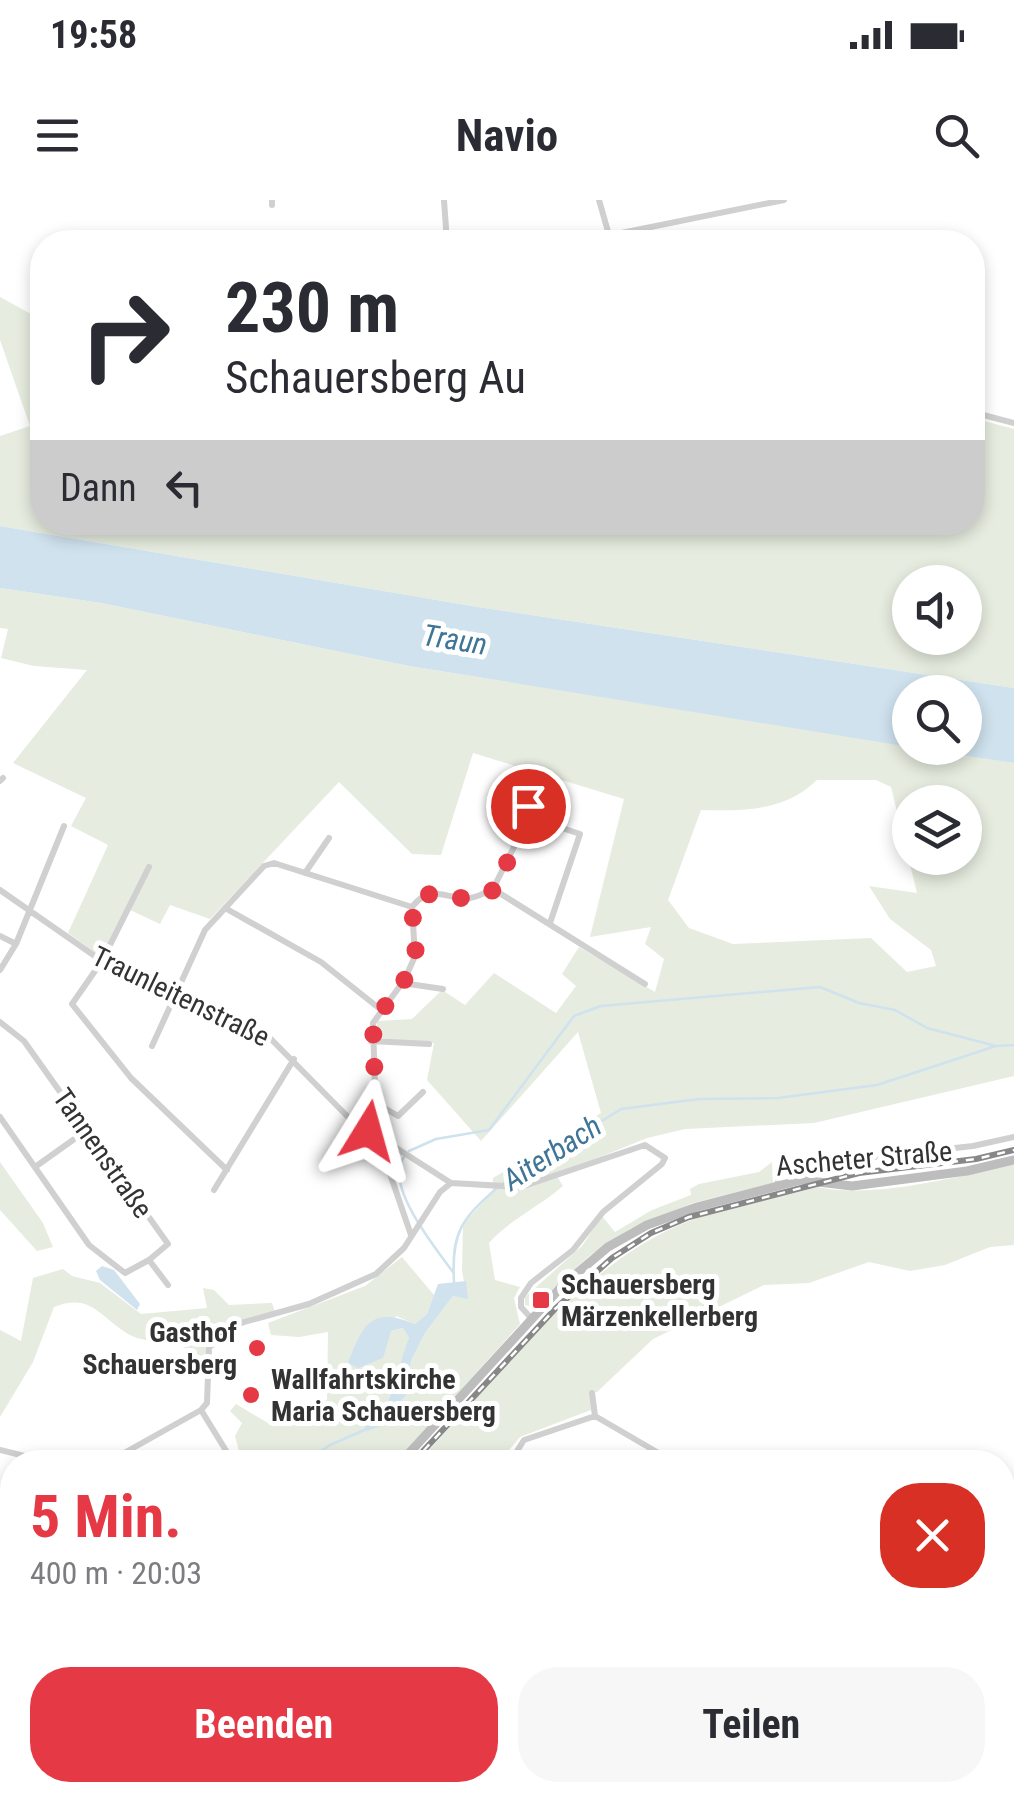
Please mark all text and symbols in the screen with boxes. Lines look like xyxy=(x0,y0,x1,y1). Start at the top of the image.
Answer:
text: 19:58 xyxy=(50,13,137,57)
icon: menu xyxy=(30,108,85,163)
icon: search xyxy=(929,108,984,163)
text: Navio xyxy=(456,109,558,162)
text: 230 m xyxy=(225,267,399,349)
icon: right xyxy=(60,270,190,400)
text: Schauersberg Au xyxy=(225,351,526,404)
icon: left xyxy=(157,460,212,515)
text: Dann xyxy=(60,466,137,510)
map controls xyxy=(892,565,982,875)
button: sound xyxy=(892,565,982,655)
water label: Traun xyxy=(421,617,490,662)
button: search xyxy=(892,675,982,765)
pin xyxy=(486,764,571,849)
icon: arrive xyxy=(501,779,556,834)
button: layers xyxy=(892,785,982,875)
street label: Traunleitenstraße xyxy=(87,939,275,1054)
position arrow xyxy=(316,1079,420,1183)
street label: Tannenstraße xyxy=(46,1082,159,1224)
water label: Aiterbach xyxy=(495,1108,608,1198)
street label: Ascheter Straße xyxy=(775,1134,954,1183)
place label: Schauersberg Märzenkellerberg xyxy=(561,1268,758,1333)
marker: Schauersberg Märzenkellerberg xyxy=(530,1289,552,1311)
place label: Gasthof Schauersberg xyxy=(83,1316,237,1381)
marker: Gasthof Schauersberg xyxy=(246,1337,268,1359)
place label: Wallfahrtskirche Maria Schauersberg xyxy=(271,1363,496,1428)
marker: Wallfahrtskirche Maria Schauersberg xyxy=(240,1384,262,1406)
text: 5 Min. xyxy=(30,1481,182,1552)
button: close xyxy=(880,1483,985,1588)
text: 400 m · 20:03 xyxy=(30,1554,202,1592)
button: Beenden xyxy=(30,1667,498,1782)
button: Teilen xyxy=(518,1667,985,1782)

